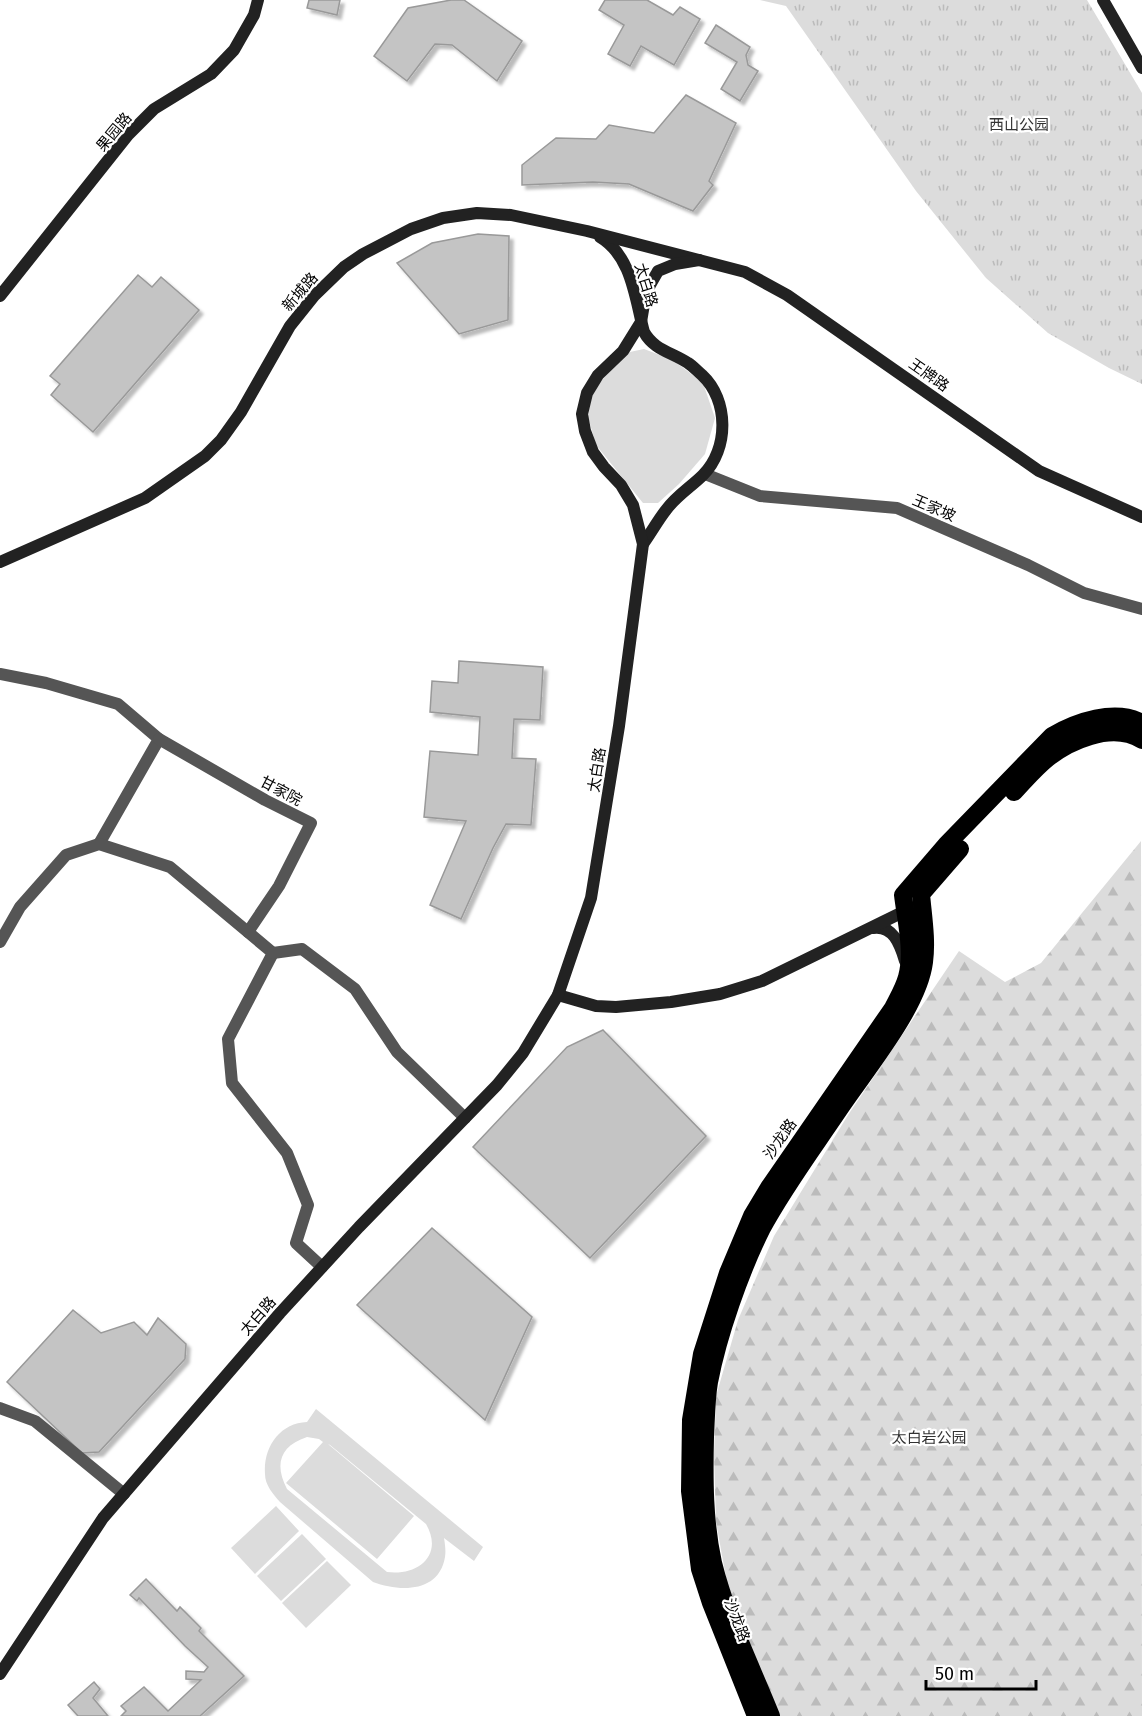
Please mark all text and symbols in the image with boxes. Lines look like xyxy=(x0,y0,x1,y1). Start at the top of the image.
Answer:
street label: 果园路 xyxy=(93,109,135,155)
park label: 西山公园 xyxy=(989,116,1049,134)
street label: 太白路 xyxy=(631,261,661,309)
street label: 新城路 xyxy=(278,269,322,315)
street label: 王牌路 xyxy=(905,355,953,395)
street label: 王家坡 xyxy=(910,491,958,525)
street label: 太白路 xyxy=(585,746,609,794)
street label: 甘家院 xyxy=(257,772,305,810)
street label: 沙龙路 xyxy=(760,1115,800,1163)
street label: 太白路 xyxy=(236,1293,280,1339)
park label: 太白岩公园 xyxy=(891,1429,967,1447)
street label: 沙龙路 xyxy=(721,1596,753,1644)
scale bar xyxy=(926,1653,1036,1691)
text: 50 m xyxy=(935,1663,974,1685)

